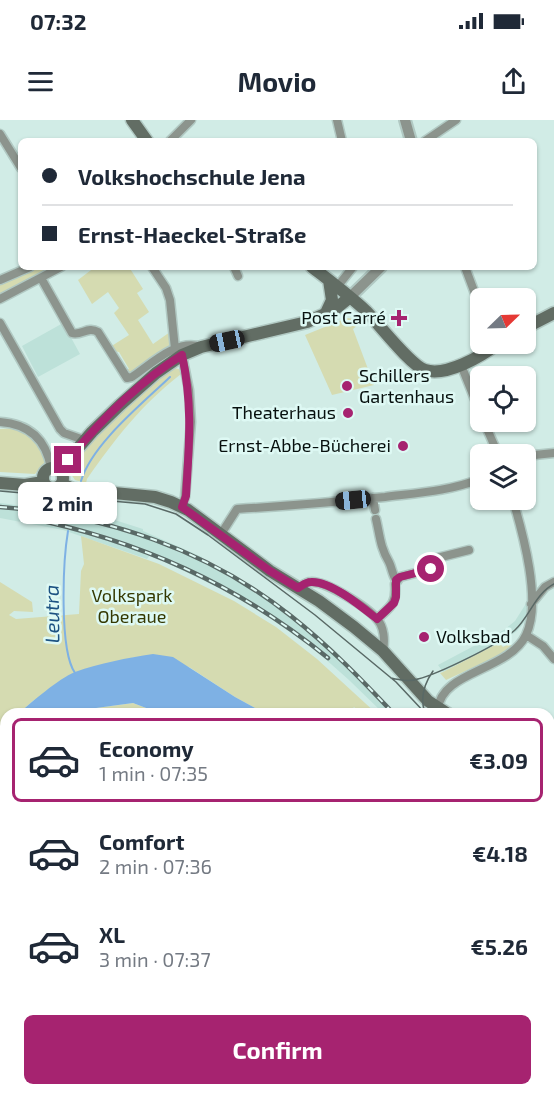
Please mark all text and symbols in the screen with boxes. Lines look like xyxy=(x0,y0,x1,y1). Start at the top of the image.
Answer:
text: 07:32 xyxy=(30,8,86,34)
icon: menu xyxy=(24,65,57,98)
text: Movio xyxy=(237,65,317,97)
icon: share xyxy=(497,65,530,98)
text: Volkshochschule Jena xyxy=(78,163,306,189)
text: Ernst-Haeckel-Straße xyxy=(78,221,306,247)
north arrow xyxy=(470,288,536,354)
map controls xyxy=(470,288,536,510)
place label: Post Carré xyxy=(301,306,386,328)
marker: Post Carré xyxy=(390,309,408,327)
car xyxy=(208,328,246,354)
place label: Schillers Gartenhaus xyxy=(359,364,454,407)
button: locate xyxy=(470,366,536,432)
marker: Schillers Gartenhaus xyxy=(340,379,354,393)
place label: Theaterhaus xyxy=(232,401,336,423)
marker: Theaterhaus xyxy=(341,406,355,420)
place label: Ernst-Abbe-Bücherei xyxy=(218,434,391,456)
marker: Ernst-Abbe-Bücherei xyxy=(396,439,410,453)
button: layers xyxy=(470,444,536,510)
route end xyxy=(54,446,81,473)
callout: 2 min xyxy=(19,481,118,523)
car xyxy=(334,489,372,511)
text: 2 min xyxy=(42,491,93,515)
route start xyxy=(417,555,444,582)
water label: Leutra xyxy=(38,584,64,644)
park label: Volkspark Oberaue xyxy=(92,584,172,627)
place label: Volksbad xyxy=(436,625,511,647)
marker: Volksbad xyxy=(417,630,431,644)
icon: car xyxy=(27,733,81,787)
text: Economy xyxy=(99,735,194,761)
text: €3.09 xyxy=(469,747,528,773)
text: 1 min · 07:35 xyxy=(99,761,208,785)
icon: car xyxy=(27,826,81,880)
text: Comfort xyxy=(99,828,184,854)
text: €4.18 xyxy=(472,840,528,866)
text: 2 min · 07:36 xyxy=(99,854,212,878)
icon: car xyxy=(27,919,81,973)
text: XL xyxy=(99,921,125,947)
text: €5.26 xyxy=(471,933,528,959)
text: 3 min · 07:37 xyxy=(99,947,211,971)
button: Confirm xyxy=(24,1015,531,1084)

